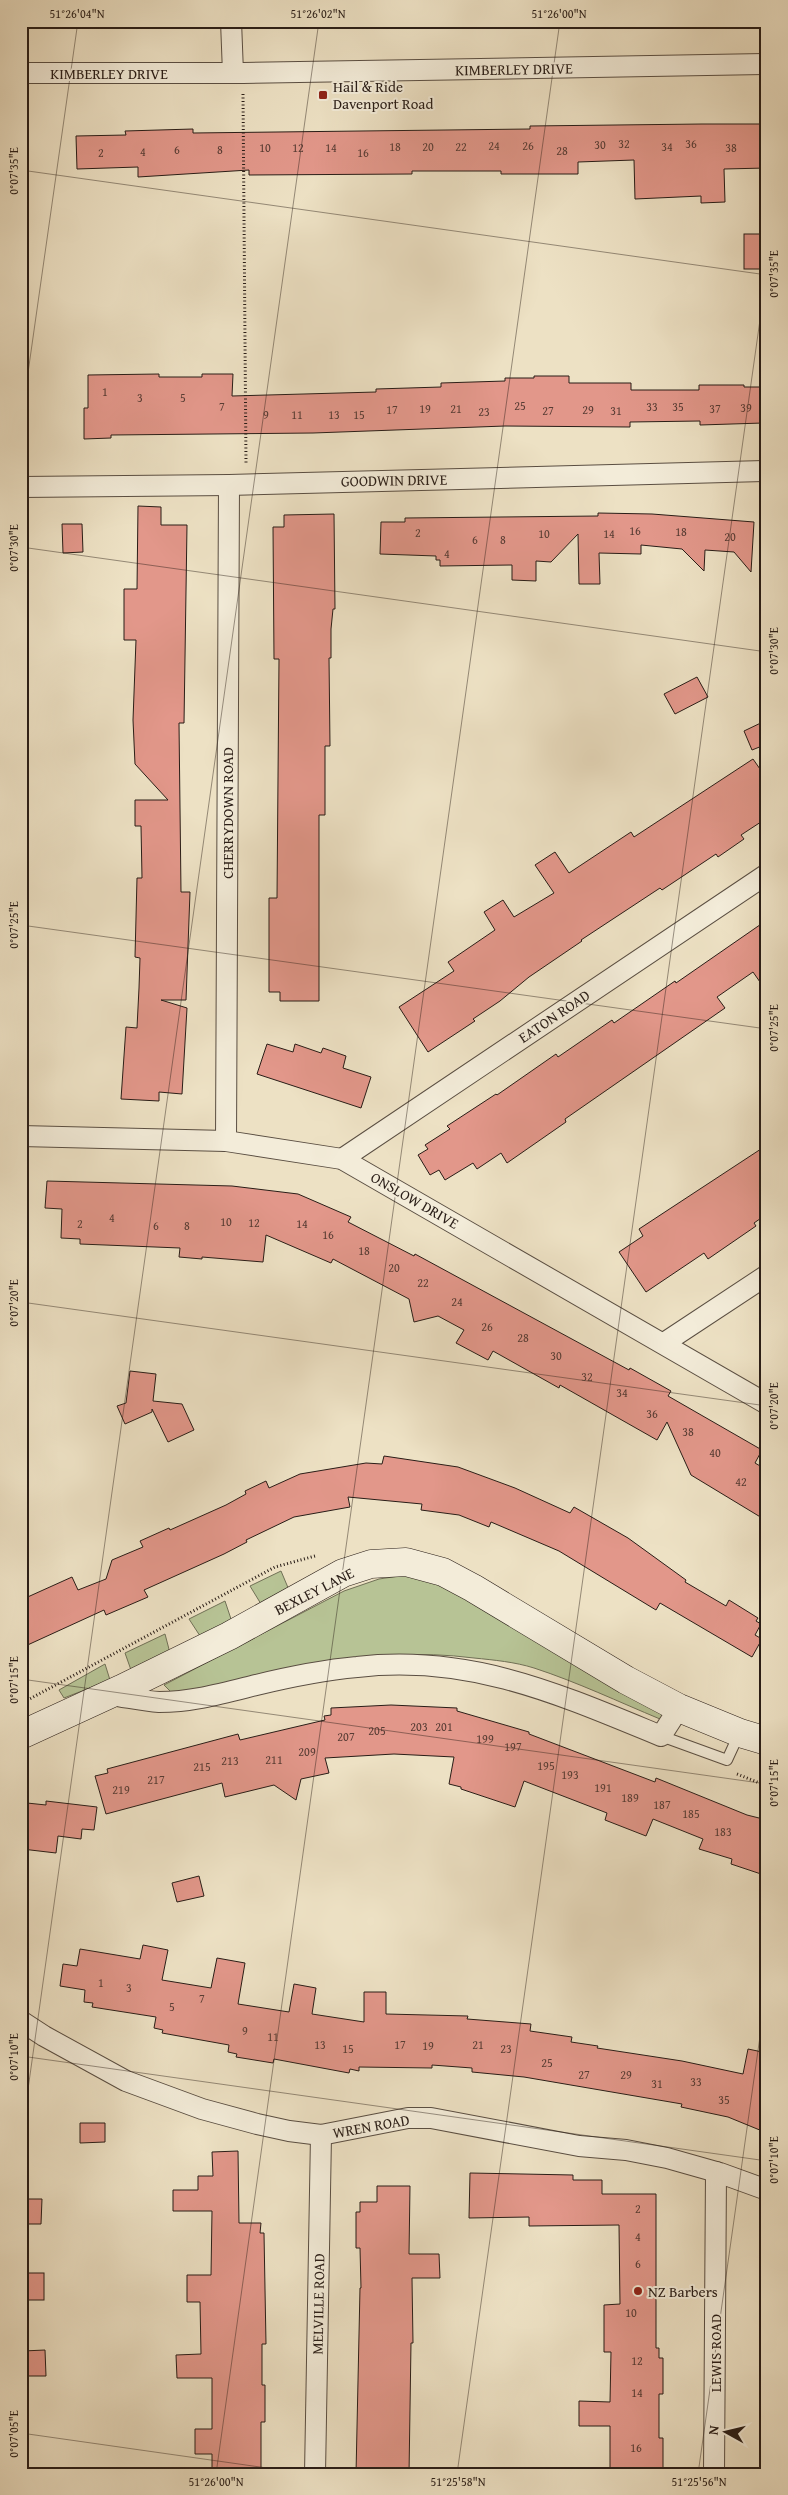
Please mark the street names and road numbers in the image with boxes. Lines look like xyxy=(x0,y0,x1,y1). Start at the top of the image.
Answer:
street label: KIMBERLEY DRIVE xyxy=(455,57,573,81)
street label: KIMBERLEY DRIVE xyxy=(50,63,168,84)
street label: GOODWIN DRIVE xyxy=(341,469,448,491)
street label: CHERRYDOWN ROAD xyxy=(217,747,238,879)
street label: EATON ROAD xyxy=(514,984,594,1048)
street label: ONSLOW DRIVE xyxy=(367,1166,463,1234)
street label: BEXLEY LANE xyxy=(271,1562,358,1620)
street label: WREN ROAD xyxy=(331,2109,411,2143)
street label: MELVILLE ROAD xyxy=(307,2253,329,2355)
street label: LEWIS ROAD xyxy=(705,2314,726,2392)

